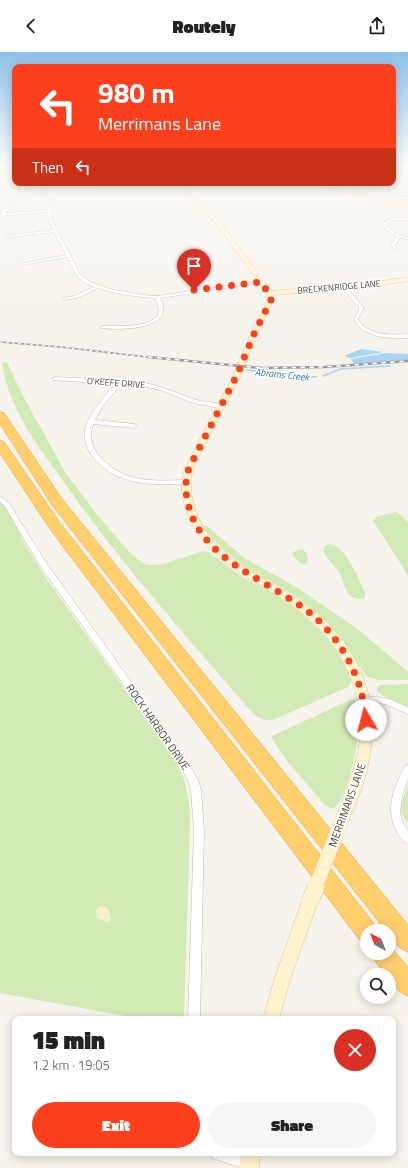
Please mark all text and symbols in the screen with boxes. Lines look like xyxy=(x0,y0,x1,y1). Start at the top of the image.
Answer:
text: Routely xyxy=(172,13,236,40)
icon: back xyxy=(20,15,42,37)
icon: share xyxy=(366,15,388,37)
text: 980 m xyxy=(98,71,175,114)
icon: left xyxy=(32,80,84,132)
text: Merrimans Lane xyxy=(98,110,221,137)
text: Then xyxy=(32,156,64,179)
icon: left xyxy=(72,156,94,178)
pin xyxy=(177,249,211,290)
icon: arrive xyxy=(183,255,205,277)
street label: BRECKENRIDGE LANE xyxy=(297,276,381,297)
water label: Abrams Creek xyxy=(254,364,311,385)
street label: O'KEEFE DRIVE xyxy=(86,374,146,391)
street label: ROCK HARBOR DRIVE xyxy=(122,681,194,773)
position arrow xyxy=(345,699,387,741)
street label: MERRIMANS LANE xyxy=(324,761,370,849)
north arrow xyxy=(360,924,396,960)
map controls xyxy=(360,924,396,1004)
button: search xyxy=(360,968,396,1004)
text: 15 min xyxy=(32,1022,105,1058)
button: close xyxy=(334,1029,376,1071)
text: 1.2 km · 19:05 xyxy=(32,1055,110,1075)
button: Exit xyxy=(32,1102,200,1148)
button: Share xyxy=(208,1102,376,1148)

